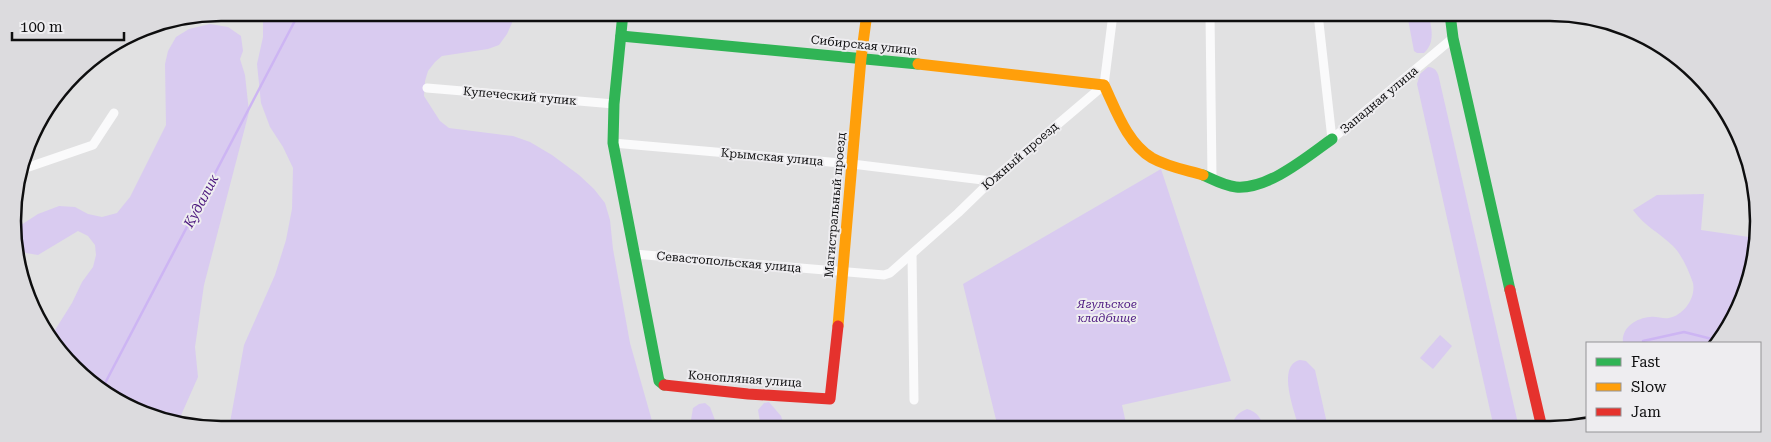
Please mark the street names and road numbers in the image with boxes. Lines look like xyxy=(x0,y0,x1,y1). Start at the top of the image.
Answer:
street label: Сибирская улица xyxy=(810,32,918,58)
street label: Западная улица xyxy=(1337,63,1421,137)
street label: Купеческий тупик xyxy=(463,84,578,108)
street label: Южный проезд xyxy=(979,119,1061,193)
street label: Магистральный проезд xyxy=(822,131,848,278)
street label: Крымская улица xyxy=(720,146,824,169)
street label: Севастопольская улица xyxy=(656,249,802,275)
street label: Конопляная улица xyxy=(688,368,803,390)

